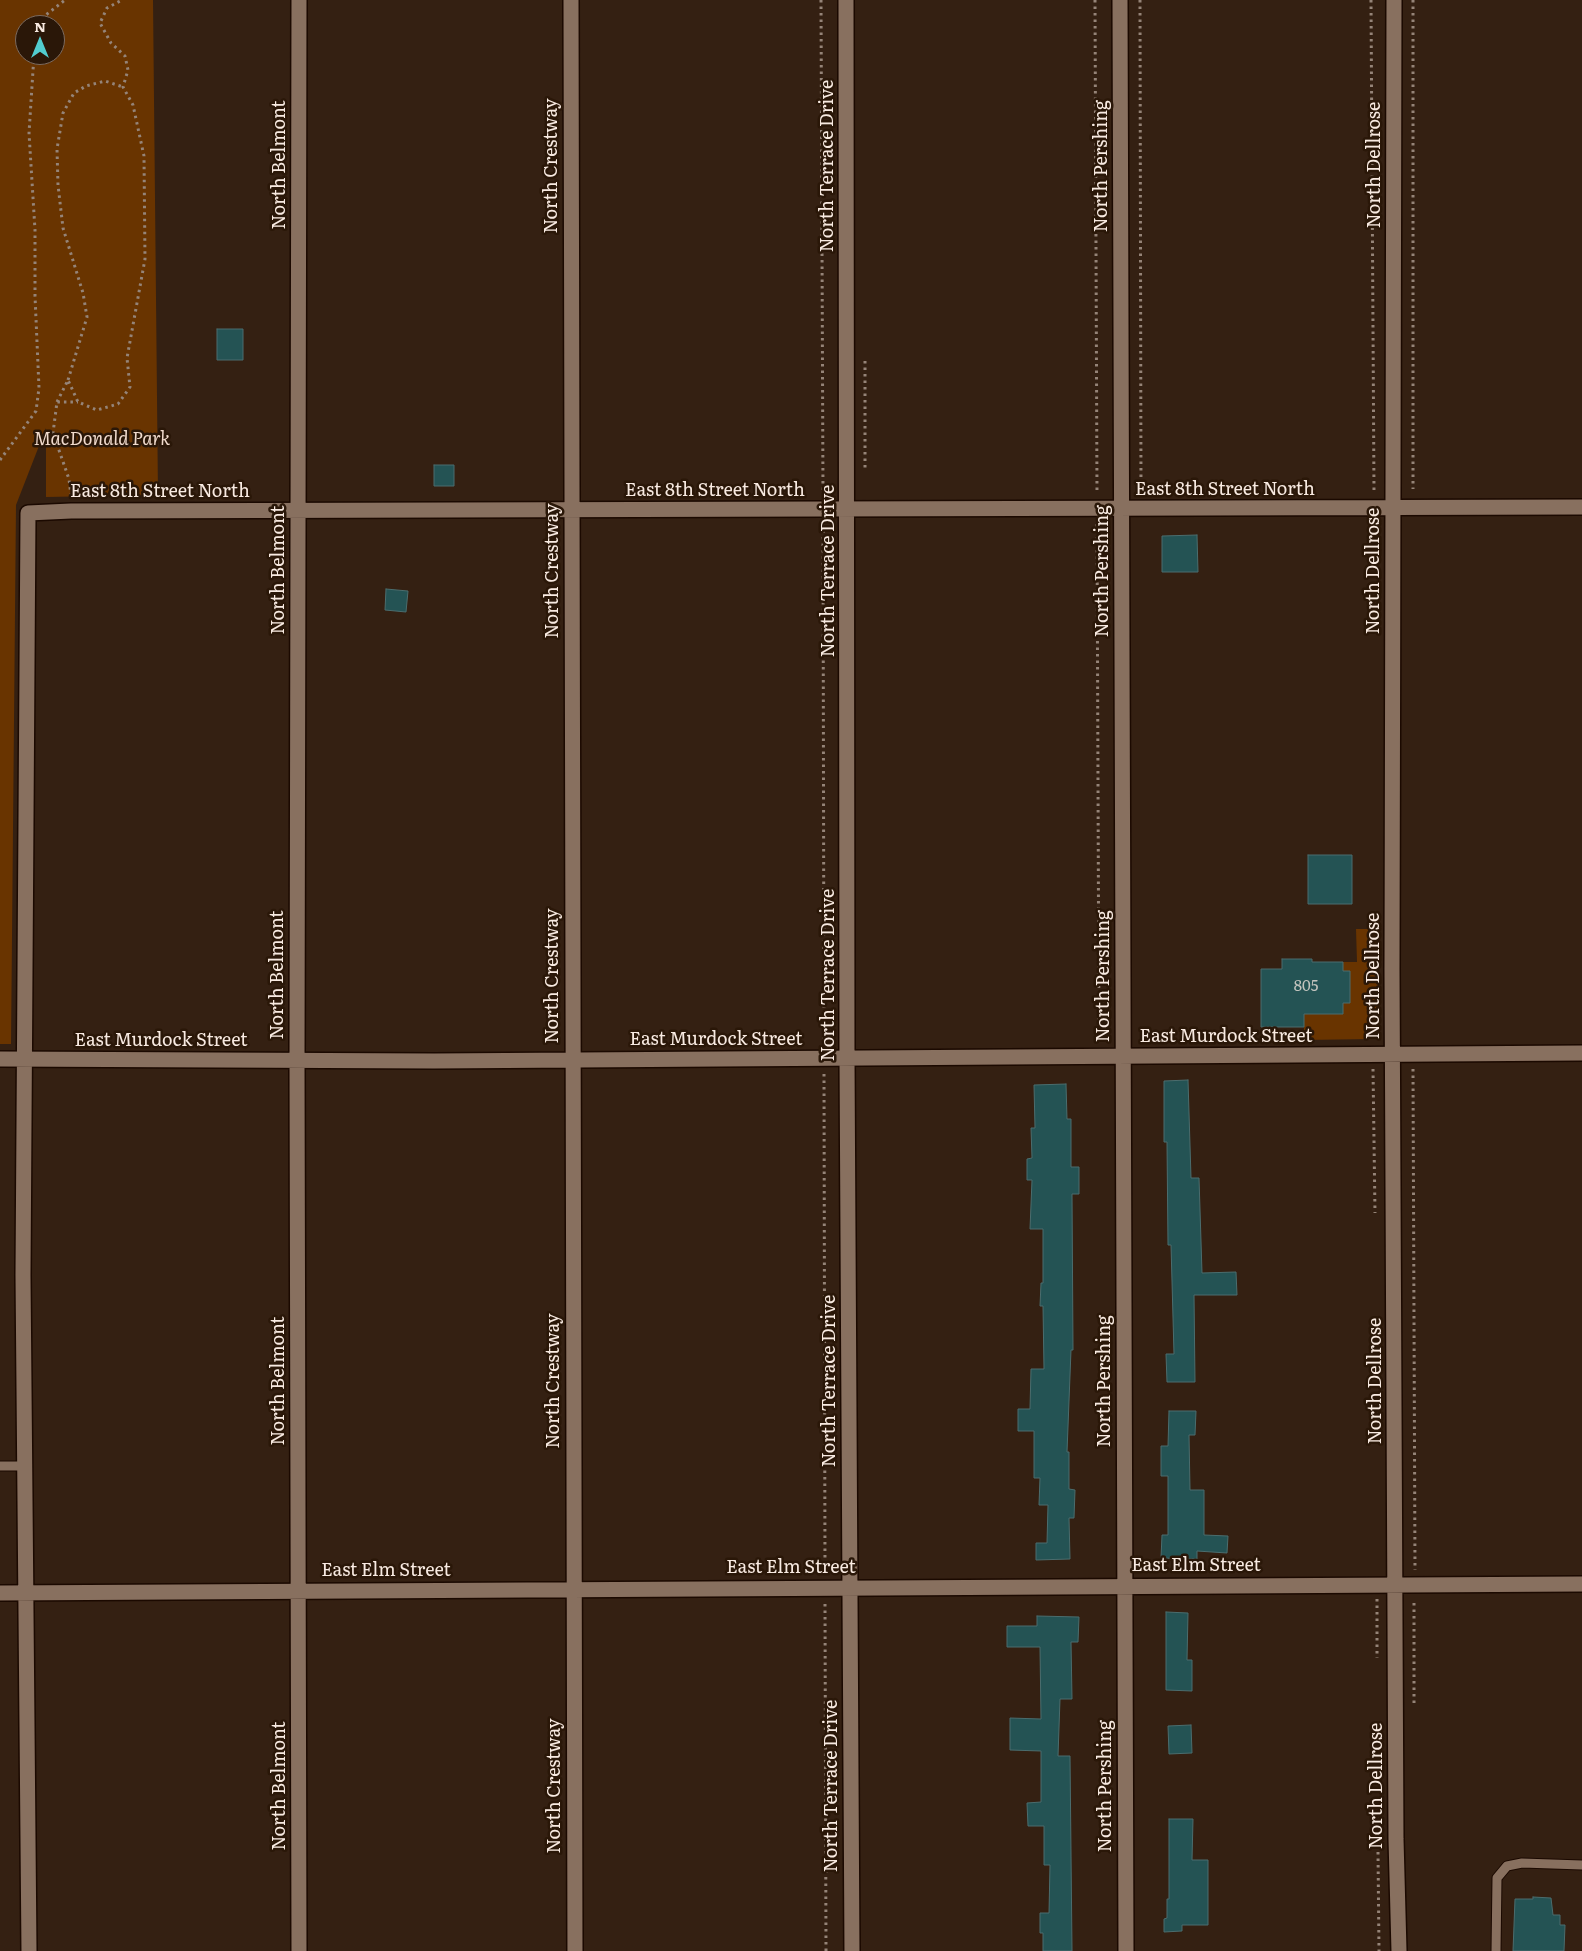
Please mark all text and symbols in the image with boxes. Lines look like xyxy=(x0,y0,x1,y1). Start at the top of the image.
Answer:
north arrow xyxy=(15,15,65,65)
text: N xyxy=(34,16,46,36)
street label: North Terrace Drive xyxy=(817,80,839,252)
street label: North Crestway xyxy=(541,98,563,234)
street label: North Belmont xyxy=(269,100,291,230)
street label: North Pershing xyxy=(1091,100,1113,232)
street label: North Dellrose xyxy=(1364,102,1386,228)
park label: MacDonald Park xyxy=(34,429,170,451)
street label: East 8th Street North xyxy=(1135,479,1315,501)
street label: East 8th Street North xyxy=(625,480,805,502)
street label: East 8th Street North xyxy=(70,481,250,503)
street label: North Terrace Drive xyxy=(818,485,840,657)
street label: North Crestway xyxy=(542,503,564,639)
street label: North Belmont xyxy=(268,505,290,635)
street label: North Pershing xyxy=(1092,505,1114,637)
street label: North Dellrose xyxy=(1363,508,1385,634)
street label: North Terrace Drive xyxy=(818,889,840,1061)
street label: North Crestway xyxy=(542,908,564,1044)
street label: North Belmont xyxy=(267,910,289,1040)
street label: North Pershing xyxy=(1093,910,1115,1042)
street label: North Dellrose xyxy=(1363,913,1385,1039)
house number: 805 xyxy=(1294,978,1318,996)
street label: East Murdock Street xyxy=(1139,1026,1313,1048)
street label: East Murdock Street xyxy=(629,1029,803,1051)
street label: East Murdock Street xyxy=(74,1030,248,1052)
street label: North Terrace Drive xyxy=(819,1295,841,1467)
street label: North Crestway xyxy=(543,1313,565,1449)
street label: North Pershing xyxy=(1094,1315,1116,1447)
street label: North Belmont xyxy=(268,1316,290,1446)
street label: North Dellrose xyxy=(1365,1318,1387,1444)
street label: East Elm Street xyxy=(1131,1555,1261,1577)
street label: East Elm Street xyxy=(726,1557,856,1579)
street label: East Elm Street xyxy=(321,1560,451,1582)
street label: North Terrace Drive xyxy=(821,1700,843,1872)
street label: North Crestway xyxy=(544,1718,566,1854)
street label: North Pershing xyxy=(1095,1720,1117,1852)
street label: North Belmont xyxy=(269,1721,291,1851)
street label: North Dellrose xyxy=(1366,1723,1388,1849)

